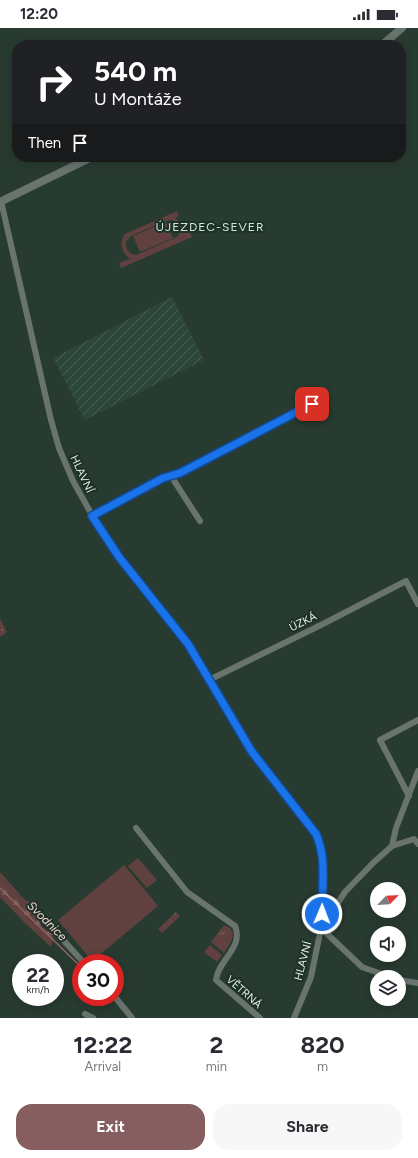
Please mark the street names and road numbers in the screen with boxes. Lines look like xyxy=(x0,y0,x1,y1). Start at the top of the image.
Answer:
street label: HLAVNÍ xyxy=(68,453,97,496)
street label: ÚZKÁ xyxy=(287,609,319,634)
street label: HLAVNÍ xyxy=(292,939,315,982)
street label: VĚTRNÁ xyxy=(223,972,266,1011)

